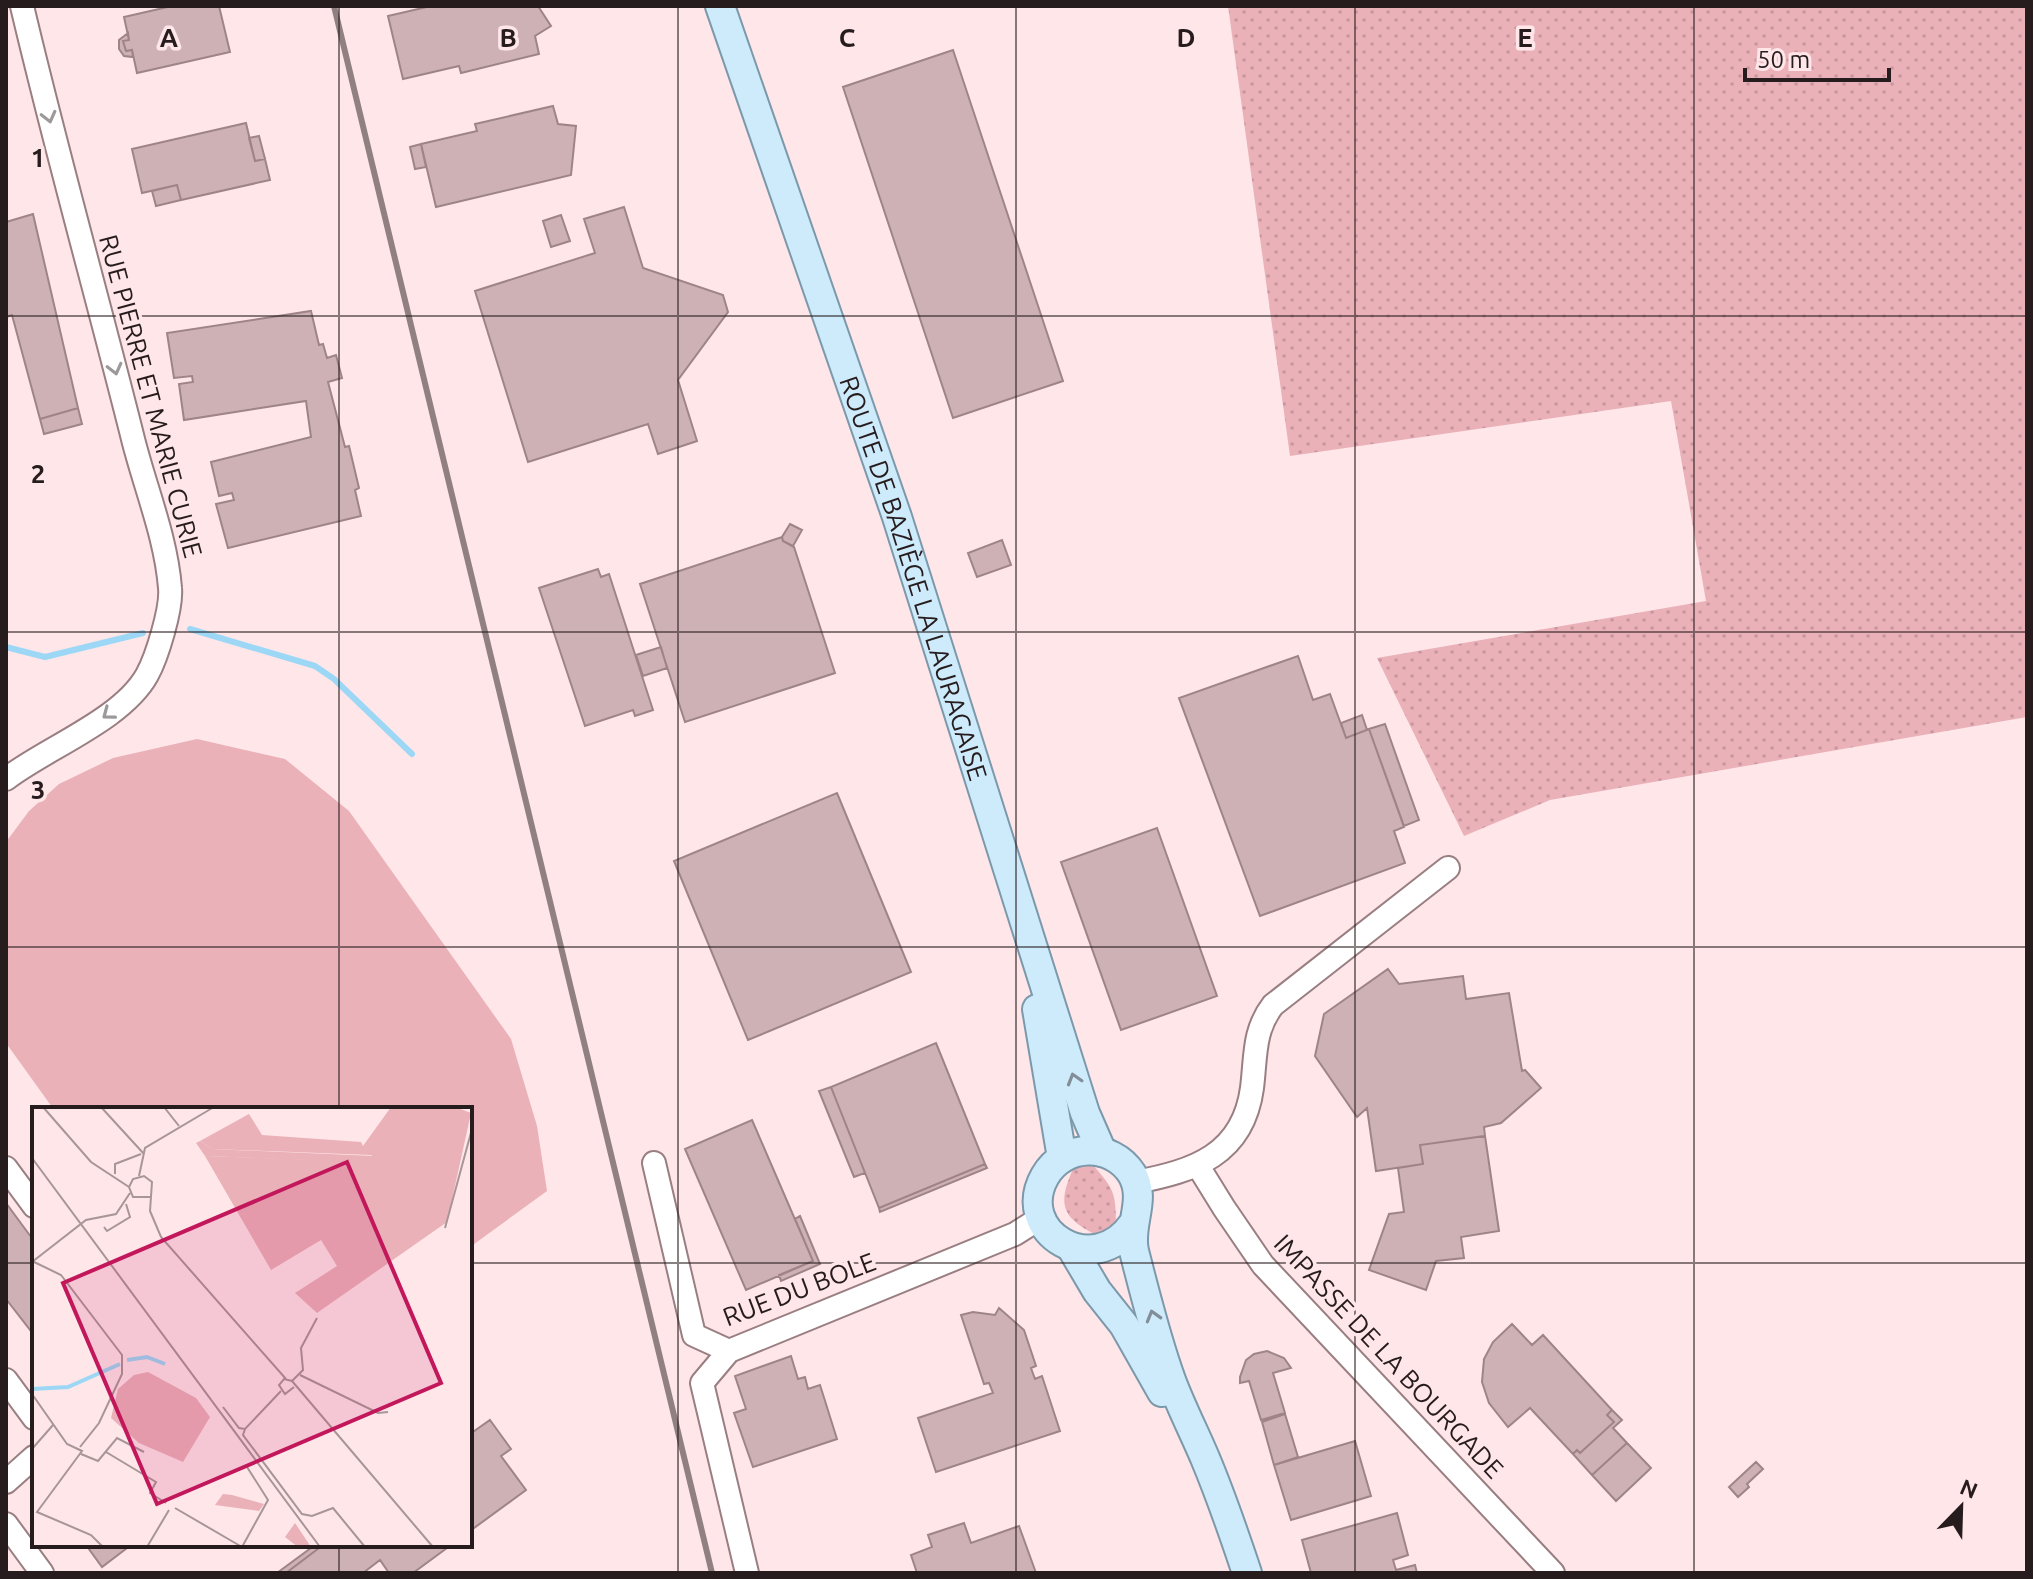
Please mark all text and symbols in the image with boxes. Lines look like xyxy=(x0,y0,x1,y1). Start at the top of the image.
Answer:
text: A xyxy=(160,23,179,52)
text: B xyxy=(499,23,517,52)
text: C xyxy=(839,23,856,52)
text: D xyxy=(1177,23,1195,52)
text: E xyxy=(1517,23,1533,52)
scale bar xyxy=(1745,32,1889,82)
text: 50 m xyxy=(1757,46,1810,73)
one-way arrow xyxy=(40,110,57,124)
text: 1 xyxy=(31,143,45,172)
street label: RUE PIERRE ET MARIE CURIE xyxy=(94,231,208,561)
one-way arrow xyxy=(106,361,123,375)
street label: ROUTE DE BAZIÈGE LA LAURAGAISE xyxy=(835,372,994,784)
text: 2 xyxy=(31,459,45,488)
one-way arrow xyxy=(103,704,117,718)
text: 3 xyxy=(31,775,45,804)
one-way arrow xyxy=(1067,1073,1083,1087)
inset map xyxy=(32,1107,472,1547)
street label: IMPASSE DE LA BOURGADE xyxy=(1269,1228,1509,1484)
street label: RUE DU BOLE xyxy=(719,1247,879,1331)
one-way arrow xyxy=(1146,1310,1162,1324)
north arrow xyxy=(1921,1467,2001,1547)
text: N xyxy=(1957,1473,1981,1503)

